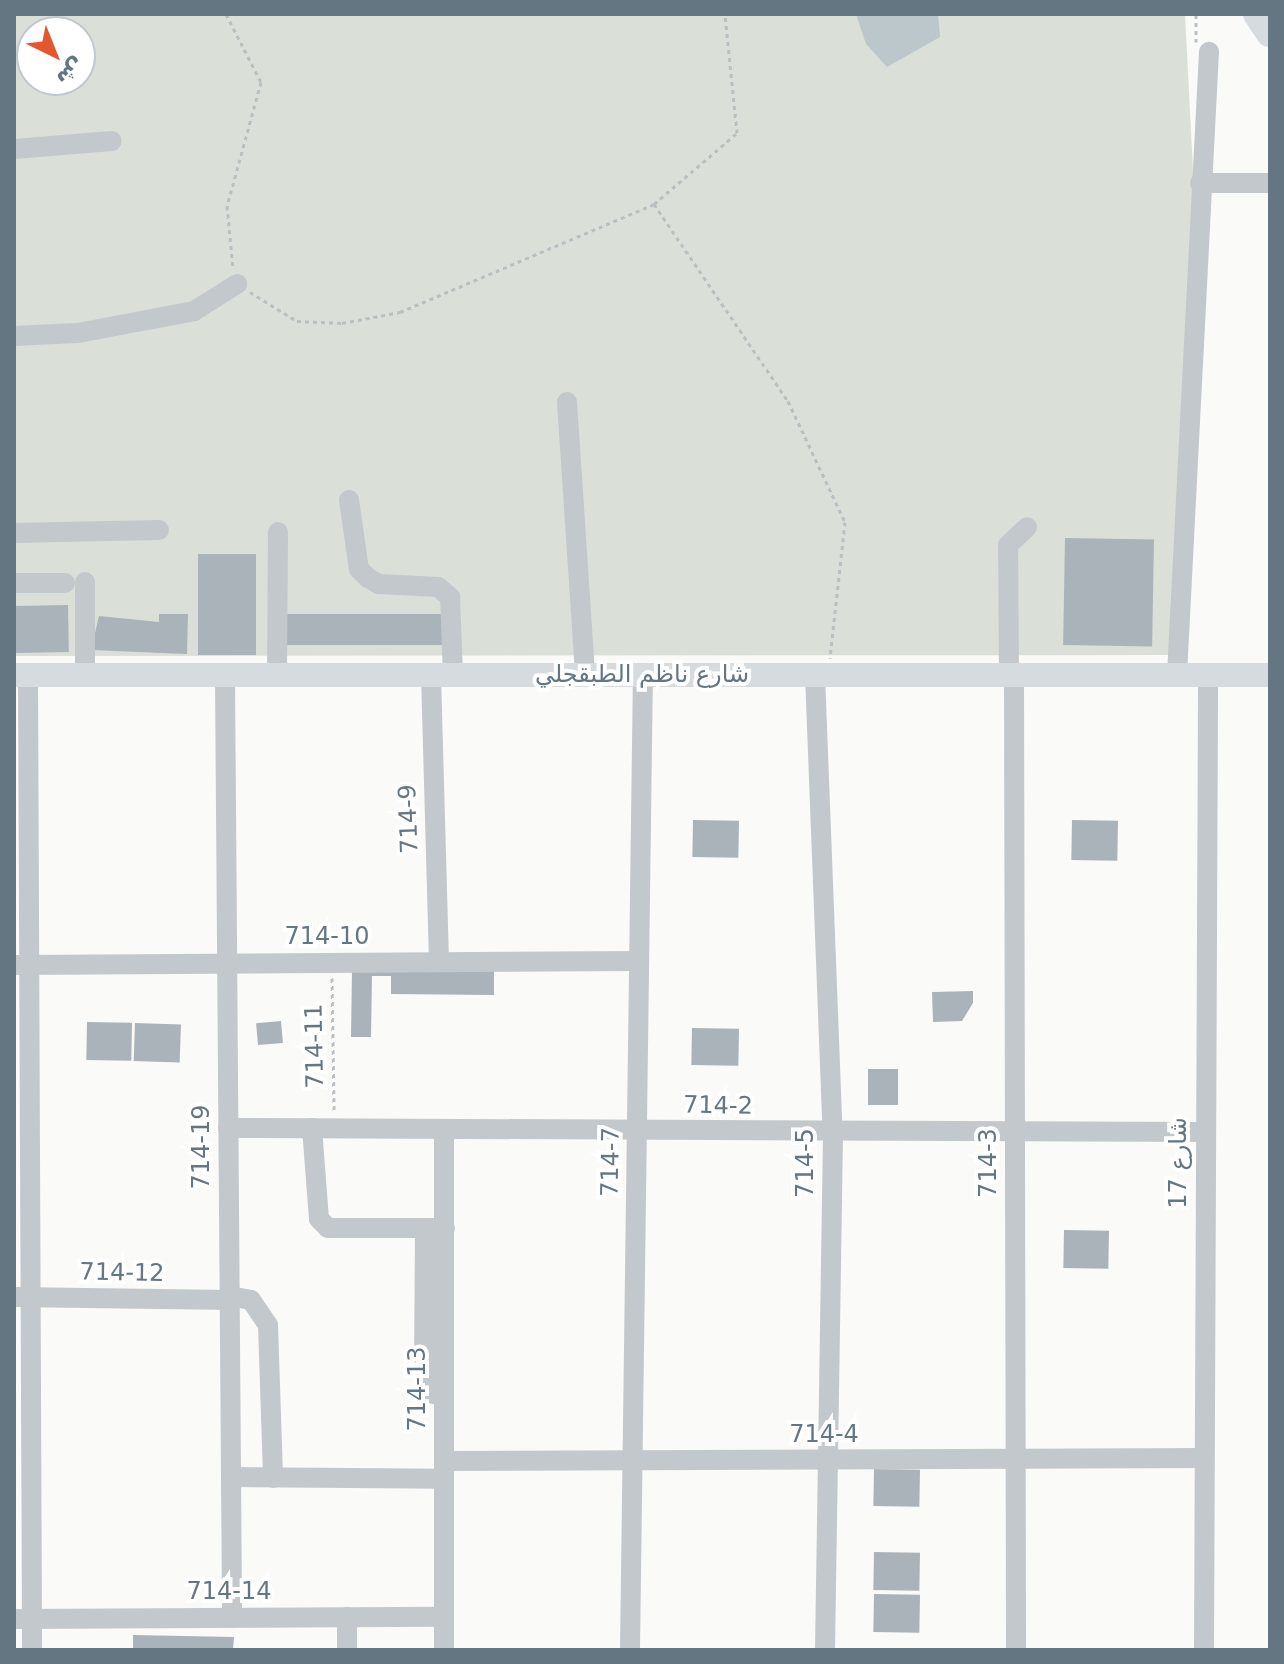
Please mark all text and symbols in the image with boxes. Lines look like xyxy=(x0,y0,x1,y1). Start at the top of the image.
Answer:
north arrow xyxy=(16,16,96,96)
text: ش xyxy=(52,53,91,92)
street label: شارع ناظم الطبقجلي xyxy=(535,661,749,689)
street label: 714-9 xyxy=(393,784,425,854)
street label: 714-10 xyxy=(284,923,370,951)
street label: 714-11 xyxy=(300,1003,330,1089)
street label: 714-2 xyxy=(683,1091,753,1121)
street label: 714-19 xyxy=(188,1104,216,1190)
street label: شارع 17 xyxy=(1165,1117,1193,1209)
street label: 714-7 xyxy=(596,1127,626,1197)
street label: 714-5 xyxy=(792,1128,820,1198)
street label: 714-3 xyxy=(975,1128,1003,1198)
street label: 714-12 xyxy=(79,1258,165,1288)
street label: 714-13 xyxy=(404,1346,432,1432)
street label: 714-4 xyxy=(789,1421,859,1449)
street label: 714-14 xyxy=(186,1578,272,1606)

